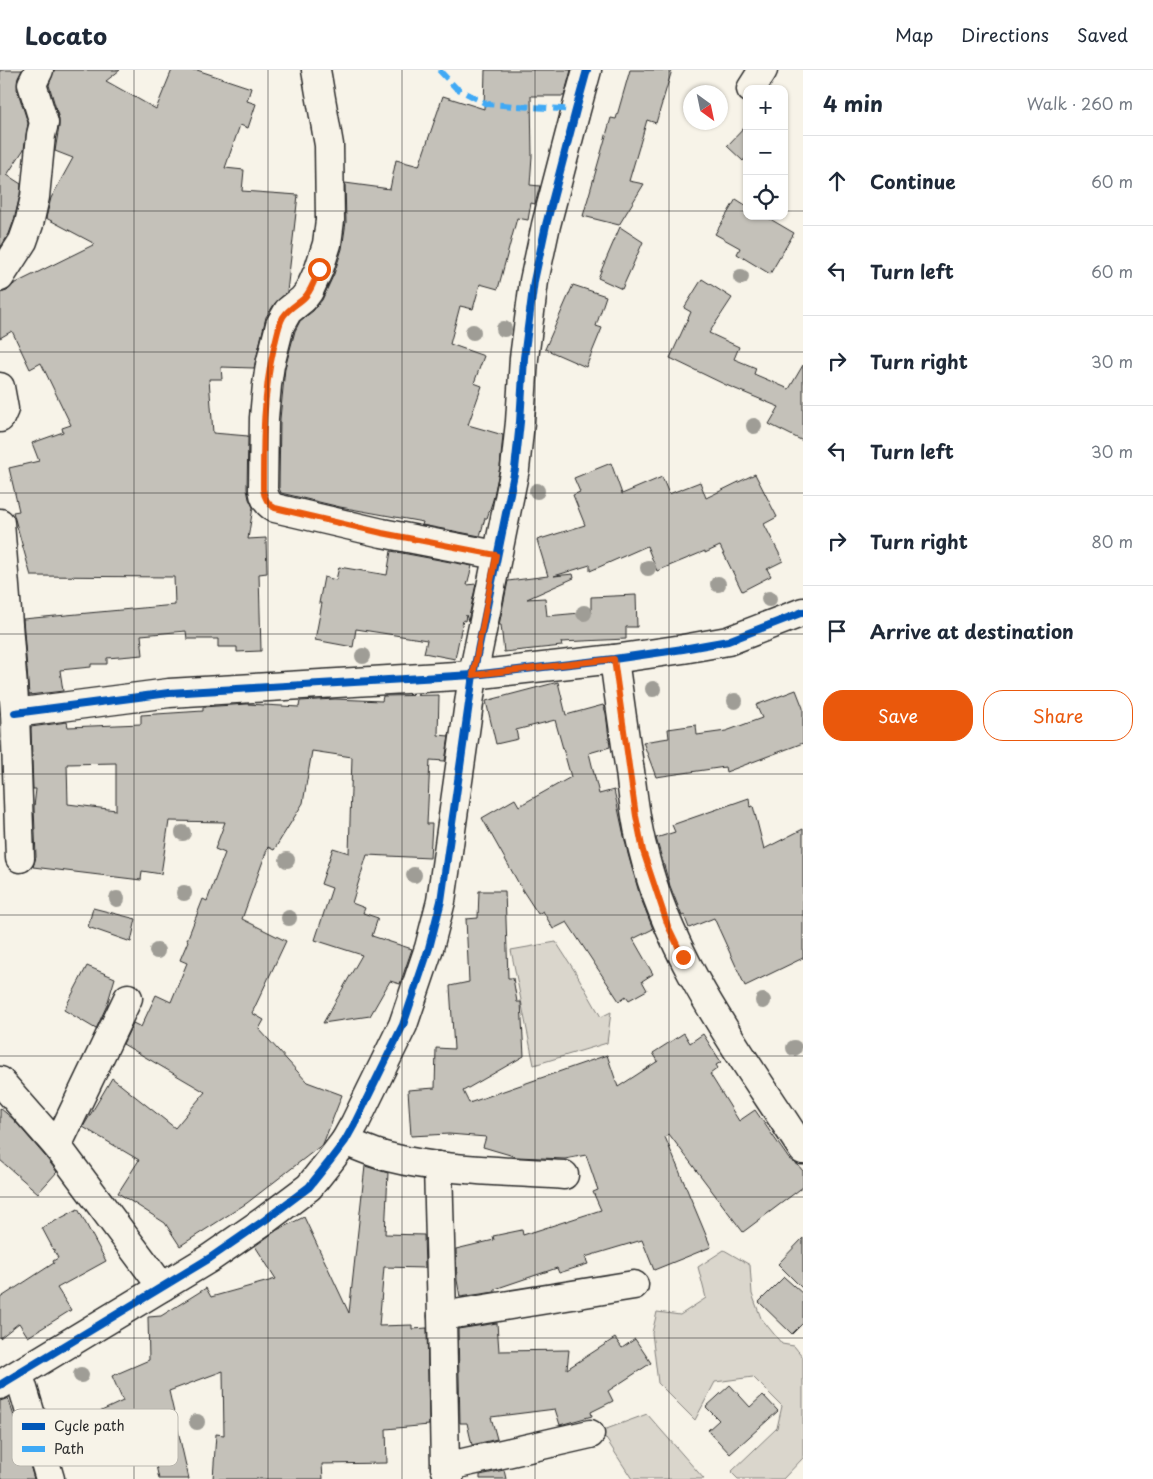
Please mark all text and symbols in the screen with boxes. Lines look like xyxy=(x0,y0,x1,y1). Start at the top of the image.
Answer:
text: Locato xyxy=(25,17,107,53)
text: Map xyxy=(895,21,933,48)
text: Directions xyxy=(961,21,1049,48)
text: Saved xyxy=(1077,21,1128,48)
north arrow xyxy=(683,85,728,130)
map controls xyxy=(743,85,788,220)
button: + xyxy=(743,85,788,130)
text: 4 min xyxy=(823,87,883,119)
text: Walk · 260 m xyxy=(1027,91,1133,115)
button: − xyxy=(743,130,788,175)
icon: ahead xyxy=(823,167,851,195)
text: Continue xyxy=(870,167,956,195)
text: 60 m xyxy=(1091,169,1133,193)
button: locate xyxy=(743,175,788,220)
icon: left xyxy=(823,257,851,285)
text: Turn left xyxy=(870,257,954,285)
route start xyxy=(308,258,331,281)
text: 60 m xyxy=(1091,259,1133,283)
icon: right xyxy=(823,347,851,375)
text: Turn right xyxy=(870,347,968,375)
text: 30 m xyxy=(1091,349,1133,373)
icon: left xyxy=(823,437,851,465)
text: Turn left xyxy=(870,437,954,465)
text: 30 m xyxy=(1091,439,1133,463)
icon: right xyxy=(823,527,851,555)
text: Turn right xyxy=(870,527,968,555)
text: 80 m xyxy=(1091,529,1133,553)
icon: arrive xyxy=(823,617,851,645)
text: Arrive at destination xyxy=(870,617,1074,645)
button: Save xyxy=(823,690,973,741)
button: Share xyxy=(983,690,1133,741)
route end xyxy=(672,946,695,969)
legend xyxy=(12,1409,178,1466)
text: Cycle path xyxy=(54,1415,125,1436)
text: Path xyxy=(54,1438,84,1459)

